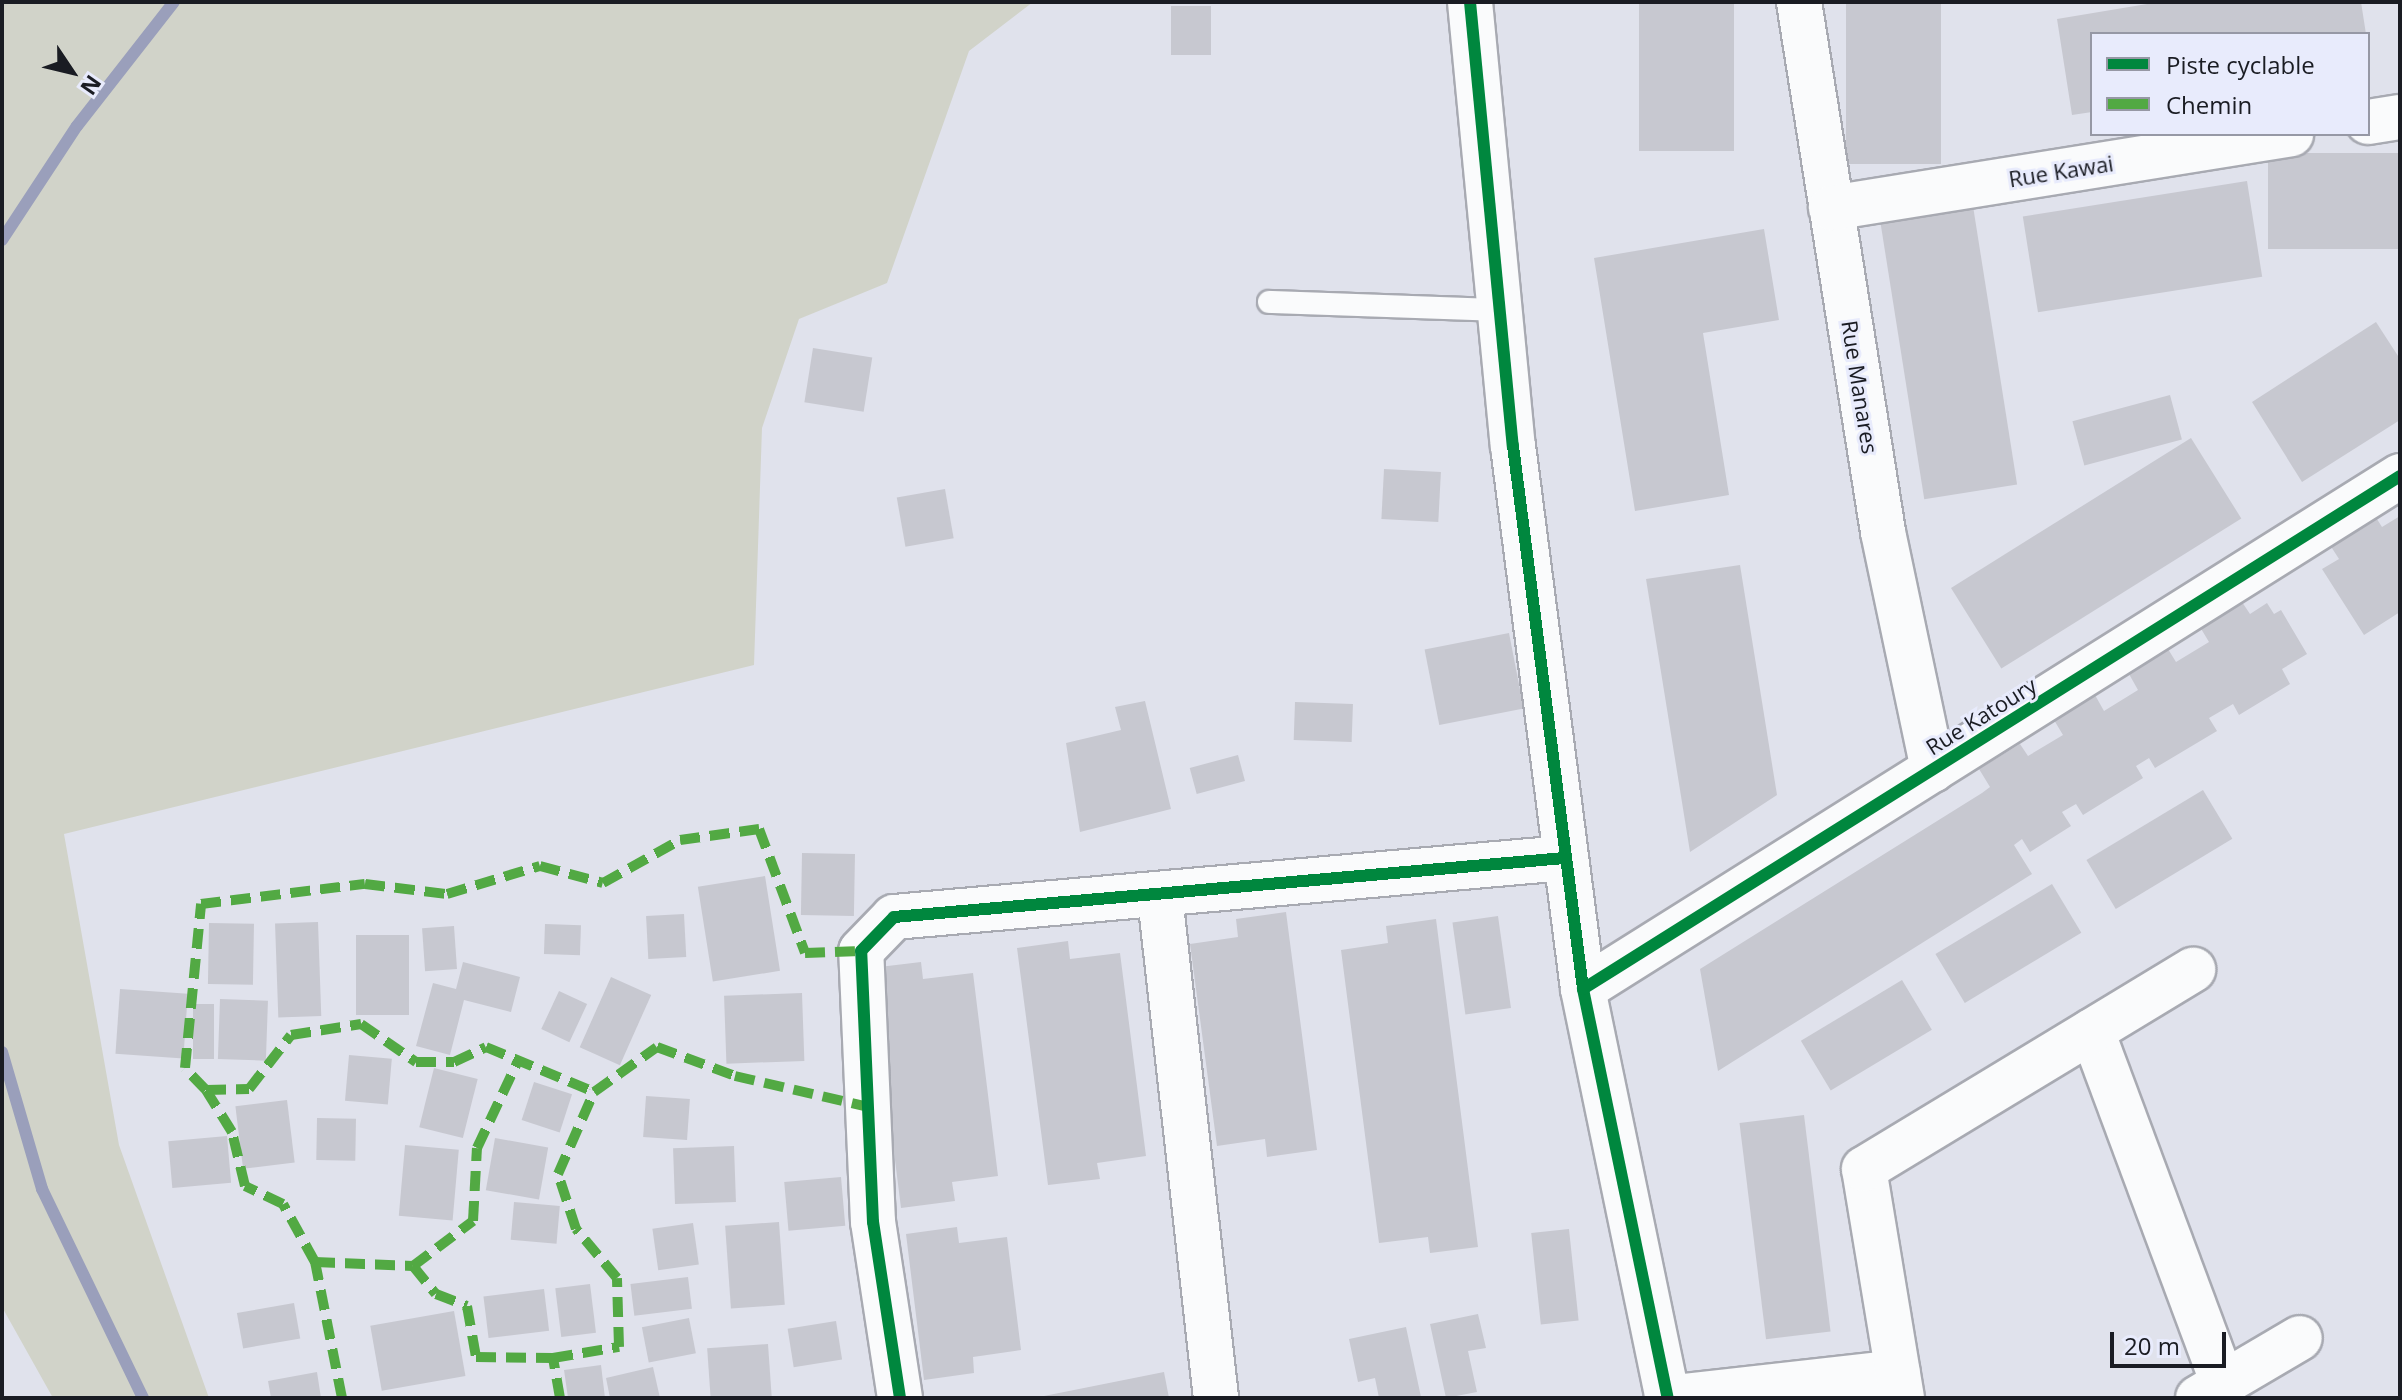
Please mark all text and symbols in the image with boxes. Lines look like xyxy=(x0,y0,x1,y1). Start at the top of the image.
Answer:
north arrow xyxy=(32,32,112,112)
legend xyxy=(2090,32,2370,136)
text: Piste cyclable xyxy=(2166,48,2315,81)
text: N xyxy=(74,70,109,102)
text: Chemin xyxy=(2166,88,2252,121)
street label: Rue Kawai xyxy=(2007,150,2115,192)
street label: Rue Manares xyxy=(1836,318,1884,456)
street label: Rue Katoury xyxy=(1921,672,2041,760)
scale bar xyxy=(2114,1316,2230,1366)
text: 20 m xyxy=(2124,1329,2180,1362)

